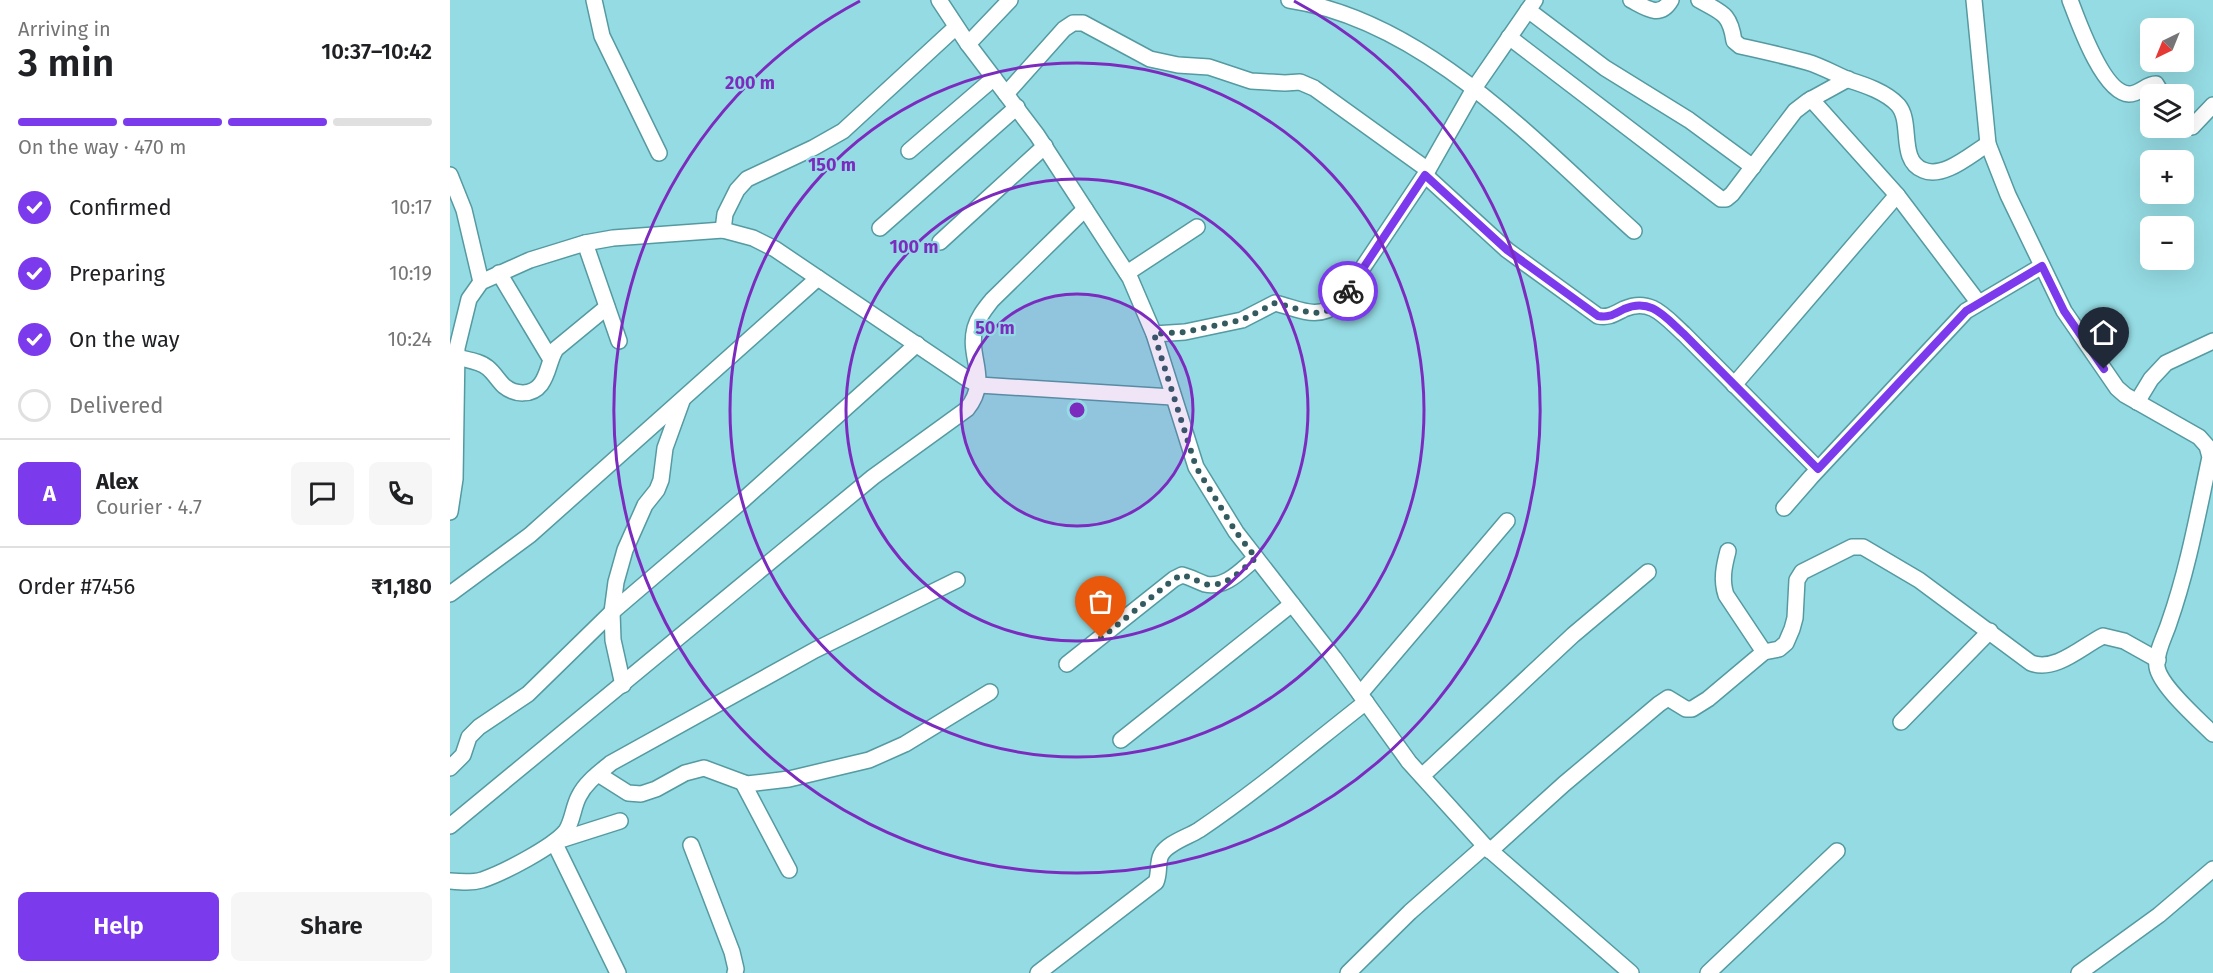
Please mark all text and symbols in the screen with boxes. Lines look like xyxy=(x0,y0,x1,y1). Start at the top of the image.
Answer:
text: Arriving in xyxy=(18,17,111,41)
north arrow xyxy=(2140,18,2194,72)
map controls xyxy=(2140,18,2194,270)
text: 10:37–10:42 xyxy=(321,38,432,65)
text: 3 min xyxy=(18,40,114,86)
text: 200 m xyxy=(725,72,775,94)
button: layers xyxy=(2140,84,2194,138)
text: On the way · 470 m xyxy=(18,135,186,159)
button: + xyxy=(2140,150,2194,204)
text: 150 m xyxy=(808,154,856,176)
icon: check xyxy=(18,191,51,224)
text: Confirmed xyxy=(69,194,172,221)
text: 10:17 xyxy=(391,195,432,219)
button: − xyxy=(2140,216,2194,270)
text: 100 m xyxy=(890,236,938,258)
icon: check xyxy=(18,257,51,290)
text: Preparing xyxy=(69,260,165,287)
text: 10:19 xyxy=(389,261,432,285)
courier xyxy=(1318,261,1378,321)
icon: bike xyxy=(1332,275,1365,308)
pin xyxy=(2078,307,2129,369)
icon: home xyxy=(2087,316,2120,349)
text: 50 m xyxy=(975,317,1015,339)
icon: check xyxy=(18,323,51,356)
text: On the way xyxy=(69,326,180,353)
text: 10:24 xyxy=(387,327,432,351)
text: Delivered xyxy=(69,392,164,419)
centre of rings xyxy=(1067,400,1087,420)
button: chat xyxy=(291,462,354,525)
button: phone xyxy=(369,462,432,525)
text: Alex xyxy=(96,468,139,495)
text: A xyxy=(43,480,56,507)
text: Courier · 4.7 xyxy=(96,495,202,519)
text: Order #7456 xyxy=(18,573,135,600)
text: ₹1,180 xyxy=(371,573,432,600)
pin xyxy=(1075,576,1126,638)
icon: bag xyxy=(1084,585,1117,618)
button: Help xyxy=(18,892,219,961)
button: Share xyxy=(231,892,432,961)

